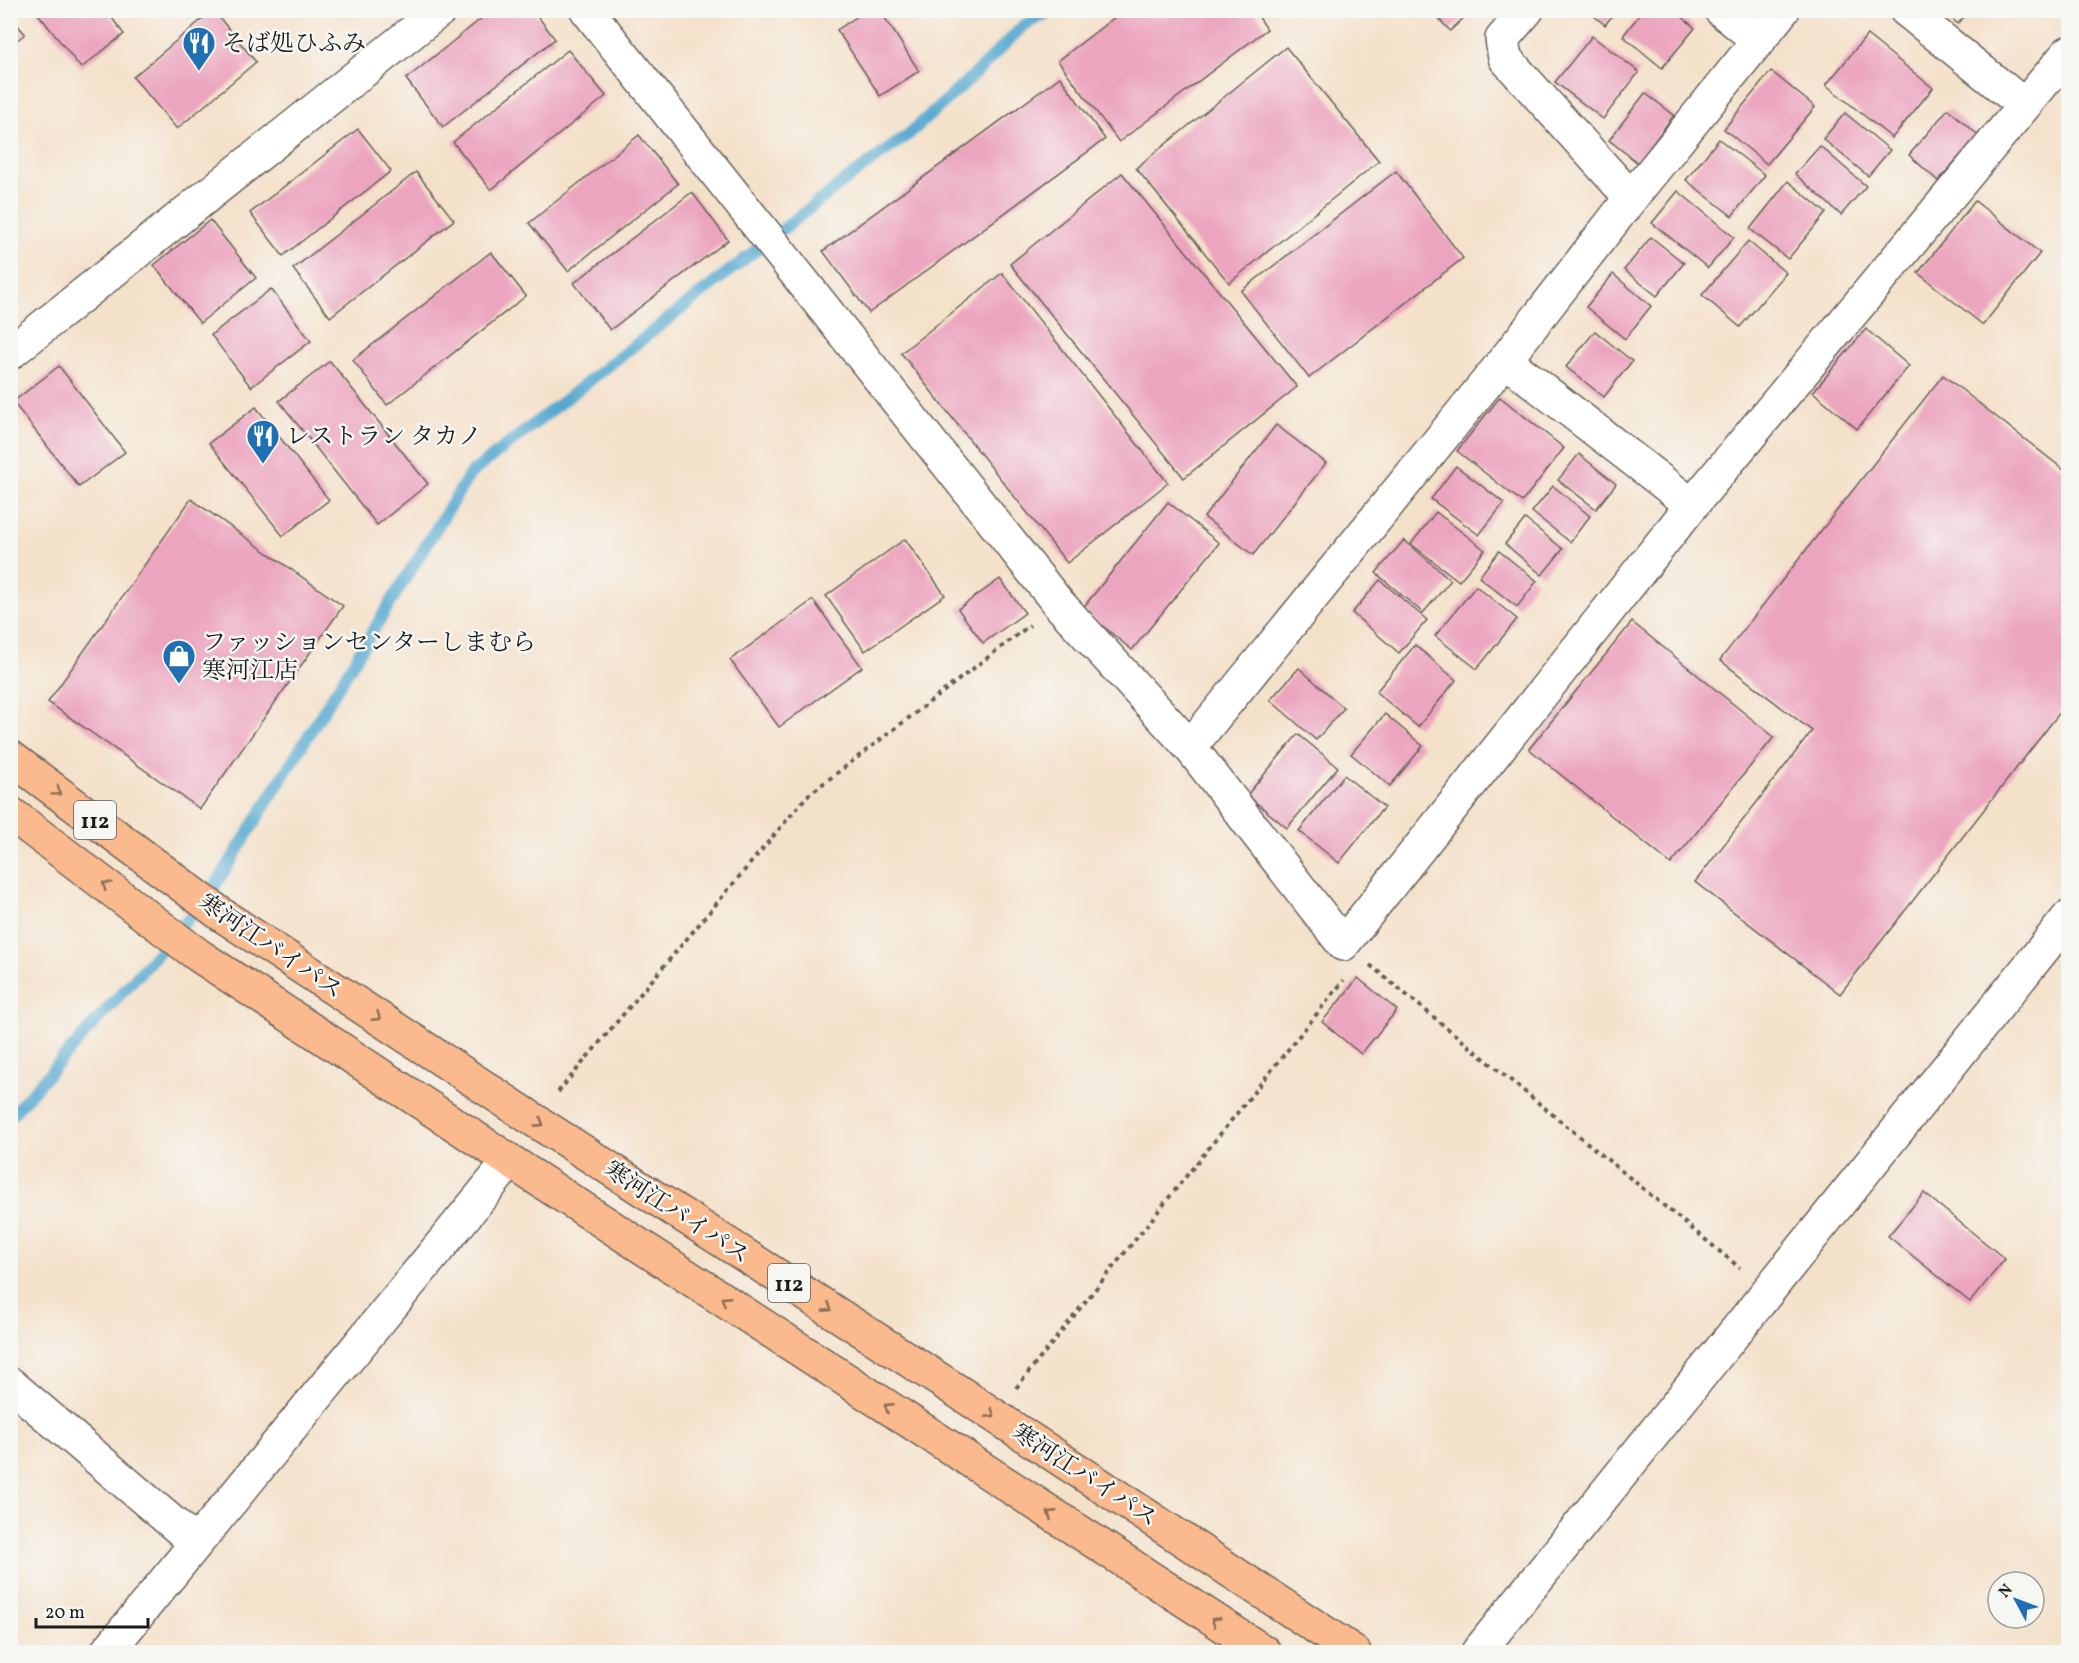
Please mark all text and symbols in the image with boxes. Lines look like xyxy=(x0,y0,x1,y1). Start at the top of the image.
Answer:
restaurant icon: そば処ひふみ xyxy=(181,25,217,72)
place label: そば処ひふみ xyxy=(222,28,366,62)
restaurant icon: レストラン タカノ xyxy=(245,418,281,465)
place label: レストラン タカノ xyxy=(286,421,482,455)
place label: ファッションセンターしまむら 寒河江店 xyxy=(202,627,536,689)
shop icon: ファッションセンターしまむら 寒河江店 xyxy=(161,638,197,685)
one-way arrow xyxy=(51,784,62,795)
road number: 112 xyxy=(74,801,116,839)
one-way arrow xyxy=(101,881,112,892)
street label: 寒河江バイパス xyxy=(191,887,349,1009)
one-way arrow xyxy=(370,1009,381,1020)
one-way arrow xyxy=(533,1116,544,1127)
street label: 寒河江バイパス xyxy=(596,1154,755,1274)
road number: 112 xyxy=(768,1264,810,1302)
one-way arrow xyxy=(721,1296,731,1308)
one-way arrow xyxy=(821,1301,832,1312)
one-way arrow xyxy=(884,1403,894,1415)
one-way arrow xyxy=(985,1406,996,1417)
street label: 寒河江バイパス xyxy=(1004,1417,1163,1537)
one-way arrow xyxy=(1047,1510,1058,1521)
north arrow xyxy=(1986,1570,2046,1630)
text: N xyxy=(1994,1580,2019,1603)
scale bar xyxy=(36,1591,148,1629)
text: 20 m xyxy=(45,1601,85,1626)
one-way arrow xyxy=(1211,1616,1221,1628)

